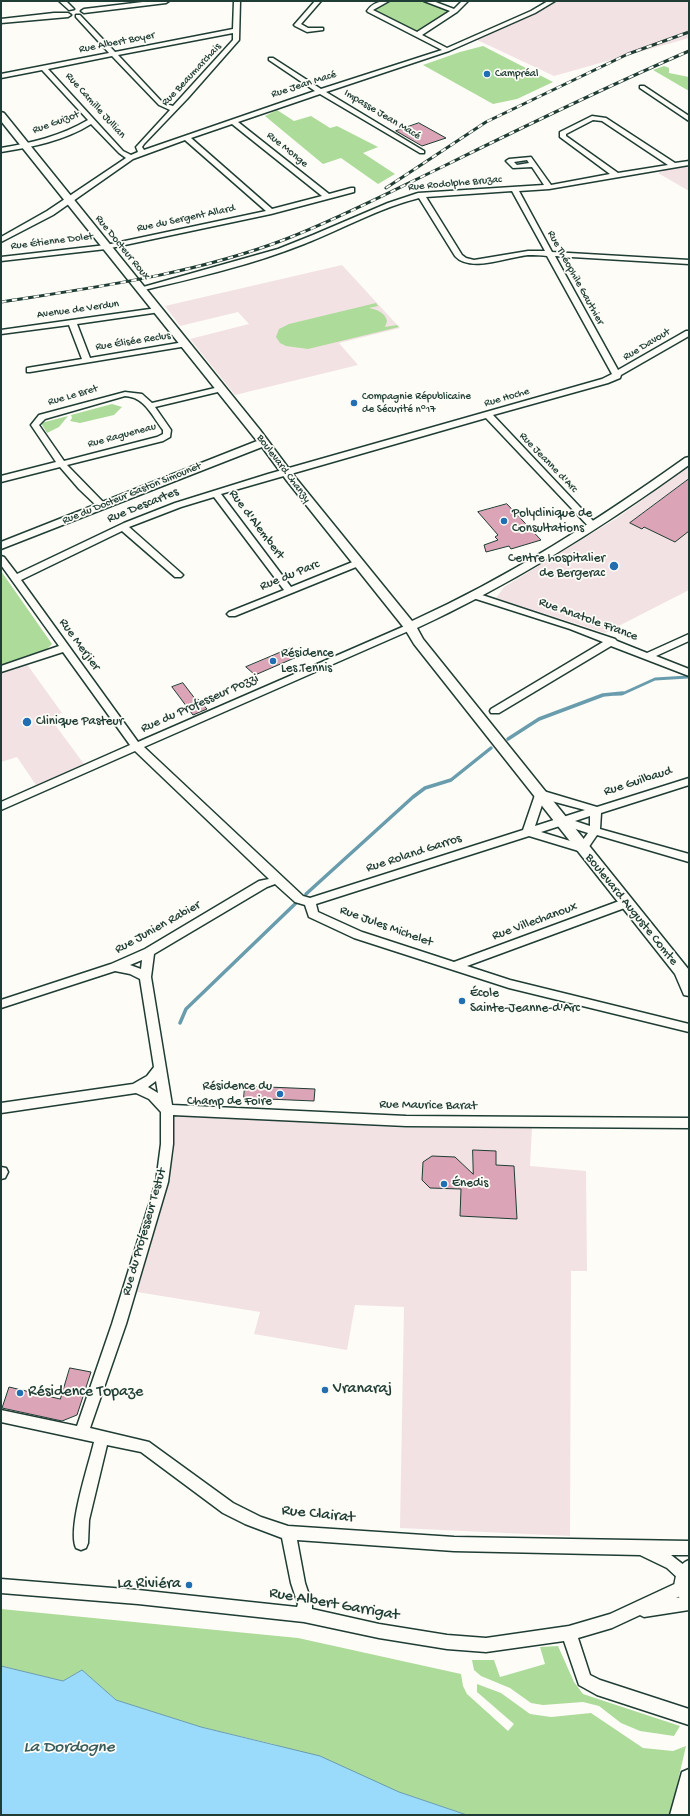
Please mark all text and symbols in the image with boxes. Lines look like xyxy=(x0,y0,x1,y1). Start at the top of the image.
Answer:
street label: Rue Albert Boyer xyxy=(78,29,156,57)
street label: Rue Beaumarchais xyxy=(159,41,225,109)
place label: Campréal xyxy=(495,67,538,81)
street label: Rue Jean Macé xyxy=(270,68,338,102)
marker: Campréal xyxy=(482,69,492,79)
street label: Rue Camille Jullian xyxy=(62,70,128,142)
street label: Impasse Jean Macé xyxy=(341,87,423,143)
street label: Rue Guizot xyxy=(31,108,81,138)
street label: Rue Monge xyxy=(264,129,310,171)
street label: Rue Rodolphe Bruzac xyxy=(407,173,503,195)
street label: Rue du Sergent Allard xyxy=(136,202,236,236)
street label: Rue Docteur Roux xyxy=(92,213,152,283)
street label: Rue Théophile Gauthier xyxy=(544,229,606,327)
street label: Rue Étienne Dolet xyxy=(10,230,94,254)
street label: Avenue de Verdun xyxy=(36,298,120,322)
street label: Rue Davout xyxy=(621,326,673,364)
street label: Rue Élisée Reclus xyxy=(95,330,171,354)
street label: Rue Le Bret xyxy=(47,383,99,409)
street label: Rue Hoche xyxy=(483,385,531,411)
place label: Compagnie Républicaine de Sécurité n°17 xyxy=(362,390,471,416)
marker: Compagnie Républicaine de Sécurité n°17 xyxy=(349,398,359,408)
street label: Rue Ragueneau xyxy=(86,421,158,451)
street label: Rue Jeanne d'Arc xyxy=(516,430,580,496)
street label: Boulevard Chanzy xyxy=(253,432,313,506)
street label: Rue du Docteur Gaston Simounet xyxy=(61,460,203,528)
street label: Rue Descartes xyxy=(105,485,181,527)
street label: Rue d'Alembert xyxy=(225,487,287,563)
place label: Polyclinique de Consultations xyxy=(512,506,592,537)
marker: Polyclinique de Consultations xyxy=(499,516,509,526)
place label: Centre hospitalier de Bergerac xyxy=(508,551,605,582)
street label: Rue du Parc xyxy=(258,557,322,595)
marker: Centre hospitalier de Bergerac xyxy=(608,560,620,572)
street label: Rue Anatole France xyxy=(536,595,640,645)
street label: Rue Merjier xyxy=(55,616,103,674)
place label: Résidence Les Tennis xyxy=(281,646,334,677)
marker: Résidence Les Tennis xyxy=(268,656,278,666)
street label: Rue du Professeur Pozzi xyxy=(139,671,261,737)
place label: Clinique Pasteur xyxy=(36,714,123,730)
marker: Clinique Pasteur xyxy=(21,716,33,728)
street label: Rue Guilbaud xyxy=(602,764,674,800)
street label: Rue Roland Garros xyxy=(364,831,464,877)
street label: Boulevard Auguste Comte xyxy=(581,851,681,969)
street label: Rue Junien Rabier xyxy=(112,898,204,958)
street label: Rue Villechanoux xyxy=(490,899,580,945)
street label: Rue Jules Michelet xyxy=(337,903,435,951)
place label: École Sainte-Jeanne-d'Arc xyxy=(470,986,580,1017)
marker: École Sainte-Jeanne-d'Arc xyxy=(457,996,467,1006)
place label: Résidence du Champ de Foire xyxy=(187,1079,272,1110)
marker: Résidence du Champ de Foire xyxy=(275,1089,285,1099)
street label: Rue Maurice Barat xyxy=(379,1097,477,1115)
street label: Rue du Professeur Testut xyxy=(119,1166,171,1298)
place label: Énedis xyxy=(452,1176,488,1192)
marker: Énedis xyxy=(439,1179,449,1189)
place label: Vranaraj xyxy=(333,1380,392,1400)
place label: Résidence Topaze xyxy=(28,1383,143,1403)
marker: Vranaraj xyxy=(320,1385,330,1395)
marker: Résidence Topaze xyxy=(15,1388,25,1398)
street label: Rue Clairat xyxy=(280,1502,356,1528)
place label: La Riviéra xyxy=(117,1575,181,1595)
marker: La Riviéra xyxy=(184,1580,194,1590)
street label: Rue Albert Garrigat xyxy=(267,1584,401,1626)
water label: La Dordogne xyxy=(24,1738,114,1758)

